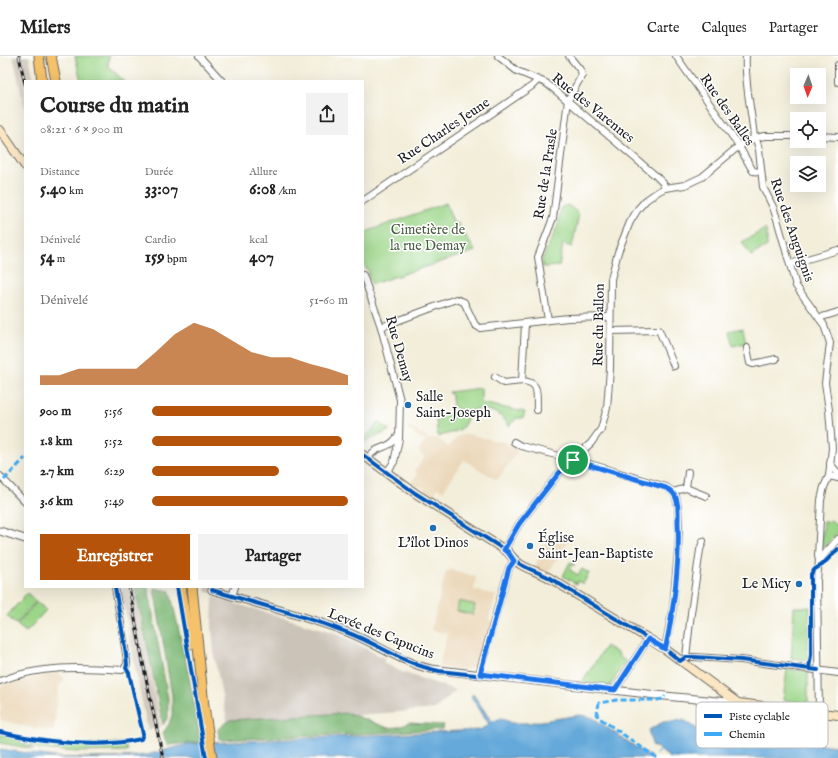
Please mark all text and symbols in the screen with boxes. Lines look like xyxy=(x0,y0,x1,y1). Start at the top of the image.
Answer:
text: Milers xyxy=(20,16,70,40)
text: Carte xyxy=(647,19,679,37)
text: Calques xyxy=(701,19,747,37)
text: Partager xyxy=(769,19,818,37)
north arrow xyxy=(790,68,826,104)
map controls xyxy=(790,68,826,192)
street label: Rue des Varennes xyxy=(548,69,638,147)
street label: Rue des Balles xyxy=(696,71,758,149)
text: Course du matin xyxy=(40,92,189,120)
button: share xyxy=(306,93,348,135)
street label: Rue Charles Jeune xyxy=(395,93,494,168)
button: locate xyxy=(790,112,826,148)
text: 08:21 · 6 × 900 m xyxy=(40,121,123,138)
street label: Rue de la Prasle xyxy=(530,127,562,221)
button: layers xyxy=(790,156,826,192)
text: Distance xyxy=(40,165,80,179)
text: Durée xyxy=(145,165,173,179)
text: Allure xyxy=(249,165,278,179)
street label: Rue des Anguignis xyxy=(766,176,818,284)
text: 5.40 xyxy=(40,179,67,200)
text: 33:07 xyxy=(145,179,178,200)
text: 6:08 xyxy=(249,179,276,200)
text: km xyxy=(67,184,83,198)
text: /km xyxy=(276,184,297,198)
park label: Cimetière de la rue Demay xyxy=(390,221,466,255)
text: Dénivelé xyxy=(40,233,81,247)
text: Cardio xyxy=(145,233,176,247)
text: kcal xyxy=(249,233,268,247)
text: 54 xyxy=(40,247,54,268)
text: 159 xyxy=(145,247,165,268)
text: 407 xyxy=(249,247,274,268)
text: m xyxy=(54,252,65,266)
text: bpm xyxy=(165,252,187,266)
street label: Rue du Ballon xyxy=(589,283,609,367)
text: Dénivelé xyxy=(40,292,88,309)
text: 51–60 m xyxy=(309,292,348,309)
street label: Rue Demay xyxy=(381,314,417,385)
place label: Salle Saint-Joseph xyxy=(416,388,491,422)
marker: Salle Saint-Joseph xyxy=(403,400,413,410)
text: 900 m xyxy=(40,403,71,420)
text: 5:56 xyxy=(104,403,122,420)
text: 1.8 km xyxy=(40,433,73,450)
text: 5:52 xyxy=(104,433,123,450)
pin xyxy=(556,443,590,477)
icon: arrive xyxy=(562,449,584,471)
text: 2.7 km xyxy=(40,463,74,480)
text: 6:29 xyxy=(104,463,125,480)
text: 3.6 km xyxy=(40,493,73,510)
text: 5:49 xyxy=(104,493,124,510)
marker: L'îlot Dinos xyxy=(428,523,438,533)
place label: Église Saint-Jean-Baptiste xyxy=(538,528,654,563)
button: Enregistrer xyxy=(40,534,190,580)
button: Partager xyxy=(198,534,348,580)
place label: L'îlot Dinos xyxy=(398,534,468,552)
marker: Église Saint-Jean-Baptiste xyxy=(525,541,535,551)
place label: Le Micy xyxy=(742,575,791,593)
marker: Le Micy xyxy=(794,579,804,589)
street label: Levée des Capucins xyxy=(325,604,437,664)
legend xyxy=(696,702,828,748)
text: Piste cyclable xyxy=(729,710,790,724)
text: Chemin xyxy=(729,728,765,742)

